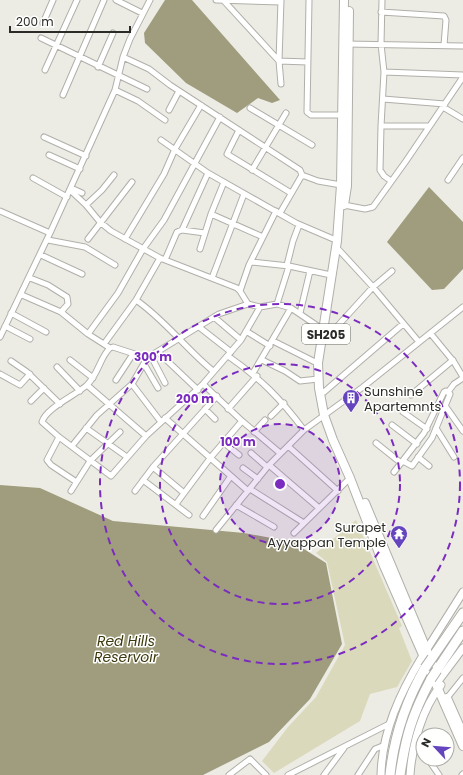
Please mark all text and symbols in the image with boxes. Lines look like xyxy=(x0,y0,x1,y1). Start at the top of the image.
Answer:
scale bar xyxy=(10,8,130,34)
text: 200 m xyxy=(16,13,54,30)
road number: SH205 xyxy=(302,324,350,344)
text: 300 m xyxy=(134,348,172,365)
place label: Sunshine Apartemnts xyxy=(364,382,441,416)
building icon: Sunshine Apartemnts xyxy=(341,388,361,413)
text: 200 m xyxy=(176,390,214,407)
text: 100 m xyxy=(220,433,256,450)
centre of rings xyxy=(273,477,287,491)
place label: Surapet Ayyappan Temple xyxy=(267,518,386,552)
temple icon: Surapet Ayyappan Temple xyxy=(389,524,409,549)
water label: Red Hills Reservoir xyxy=(94,631,159,667)
north arrow xyxy=(415,727,455,767)
text: N xyxy=(417,735,435,750)

